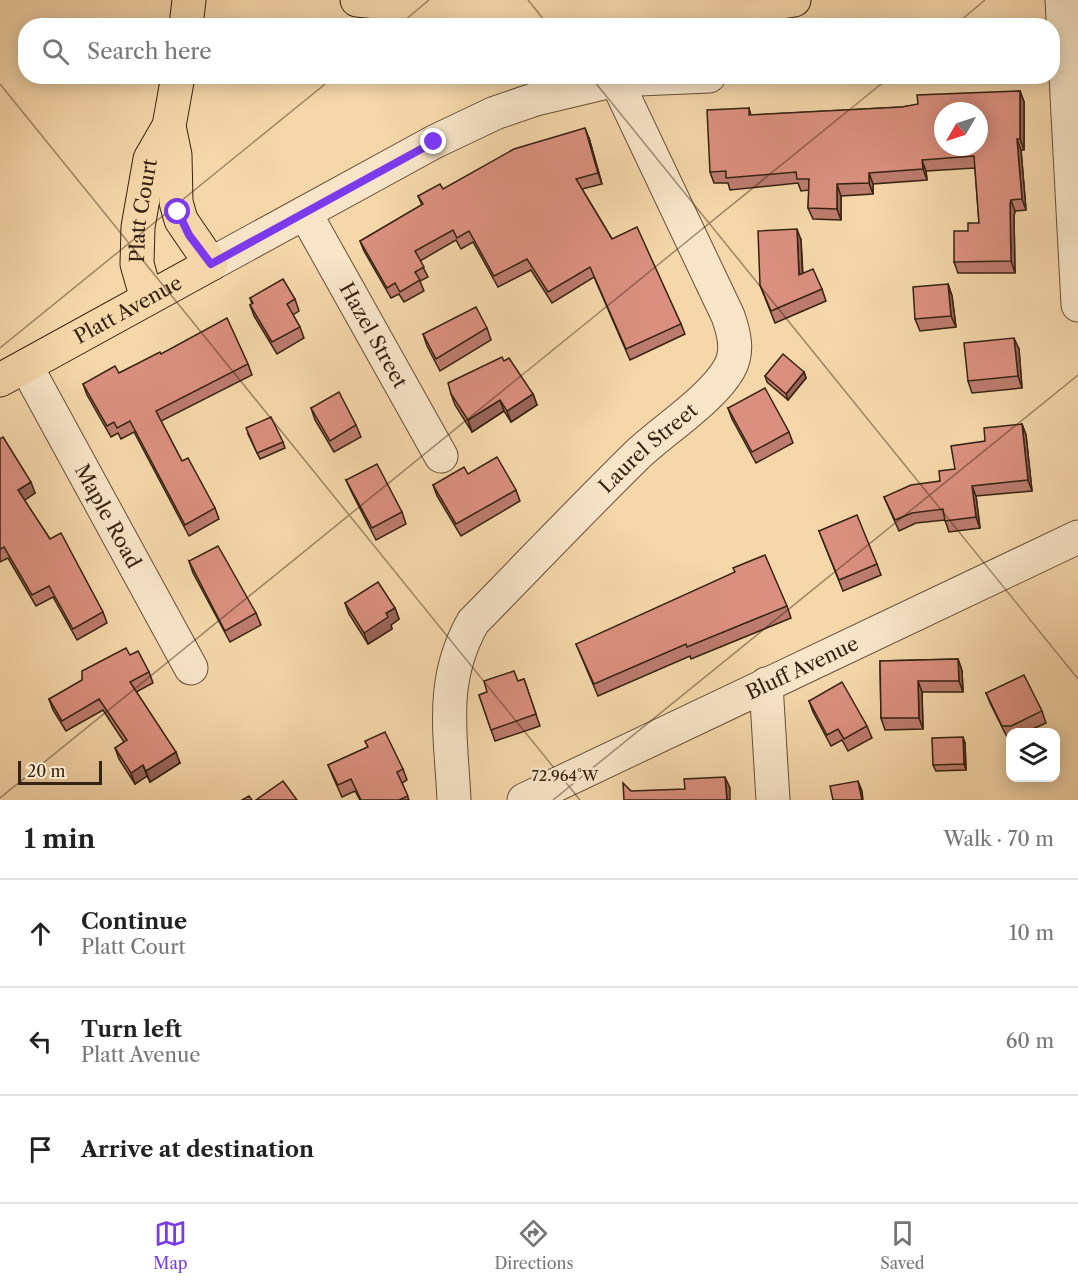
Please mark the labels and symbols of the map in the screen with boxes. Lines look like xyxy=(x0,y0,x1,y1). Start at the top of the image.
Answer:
north arrow xyxy=(934,102,988,156)
route end xyxy=(420,128,446,154)
street label: Platt Court xyxy=(125,157,162,263)
route start xyxy=(164,198,190,224)
street label: Platt Avenue xyxy=(70,270,186,349)
street label: Hazel Street xyxy=(334,278,412,392)
street label: Laurel Street xyxy=(594,398,702,498)
street label: Maple Road xyxy=(70,460,146,572)
street label: Bluff Avenue xyxy=(742,631,862,705)
scale bar xyxy=(18,758,102,786)
text: 72.964°W xyxy=(531,766,599,785)

